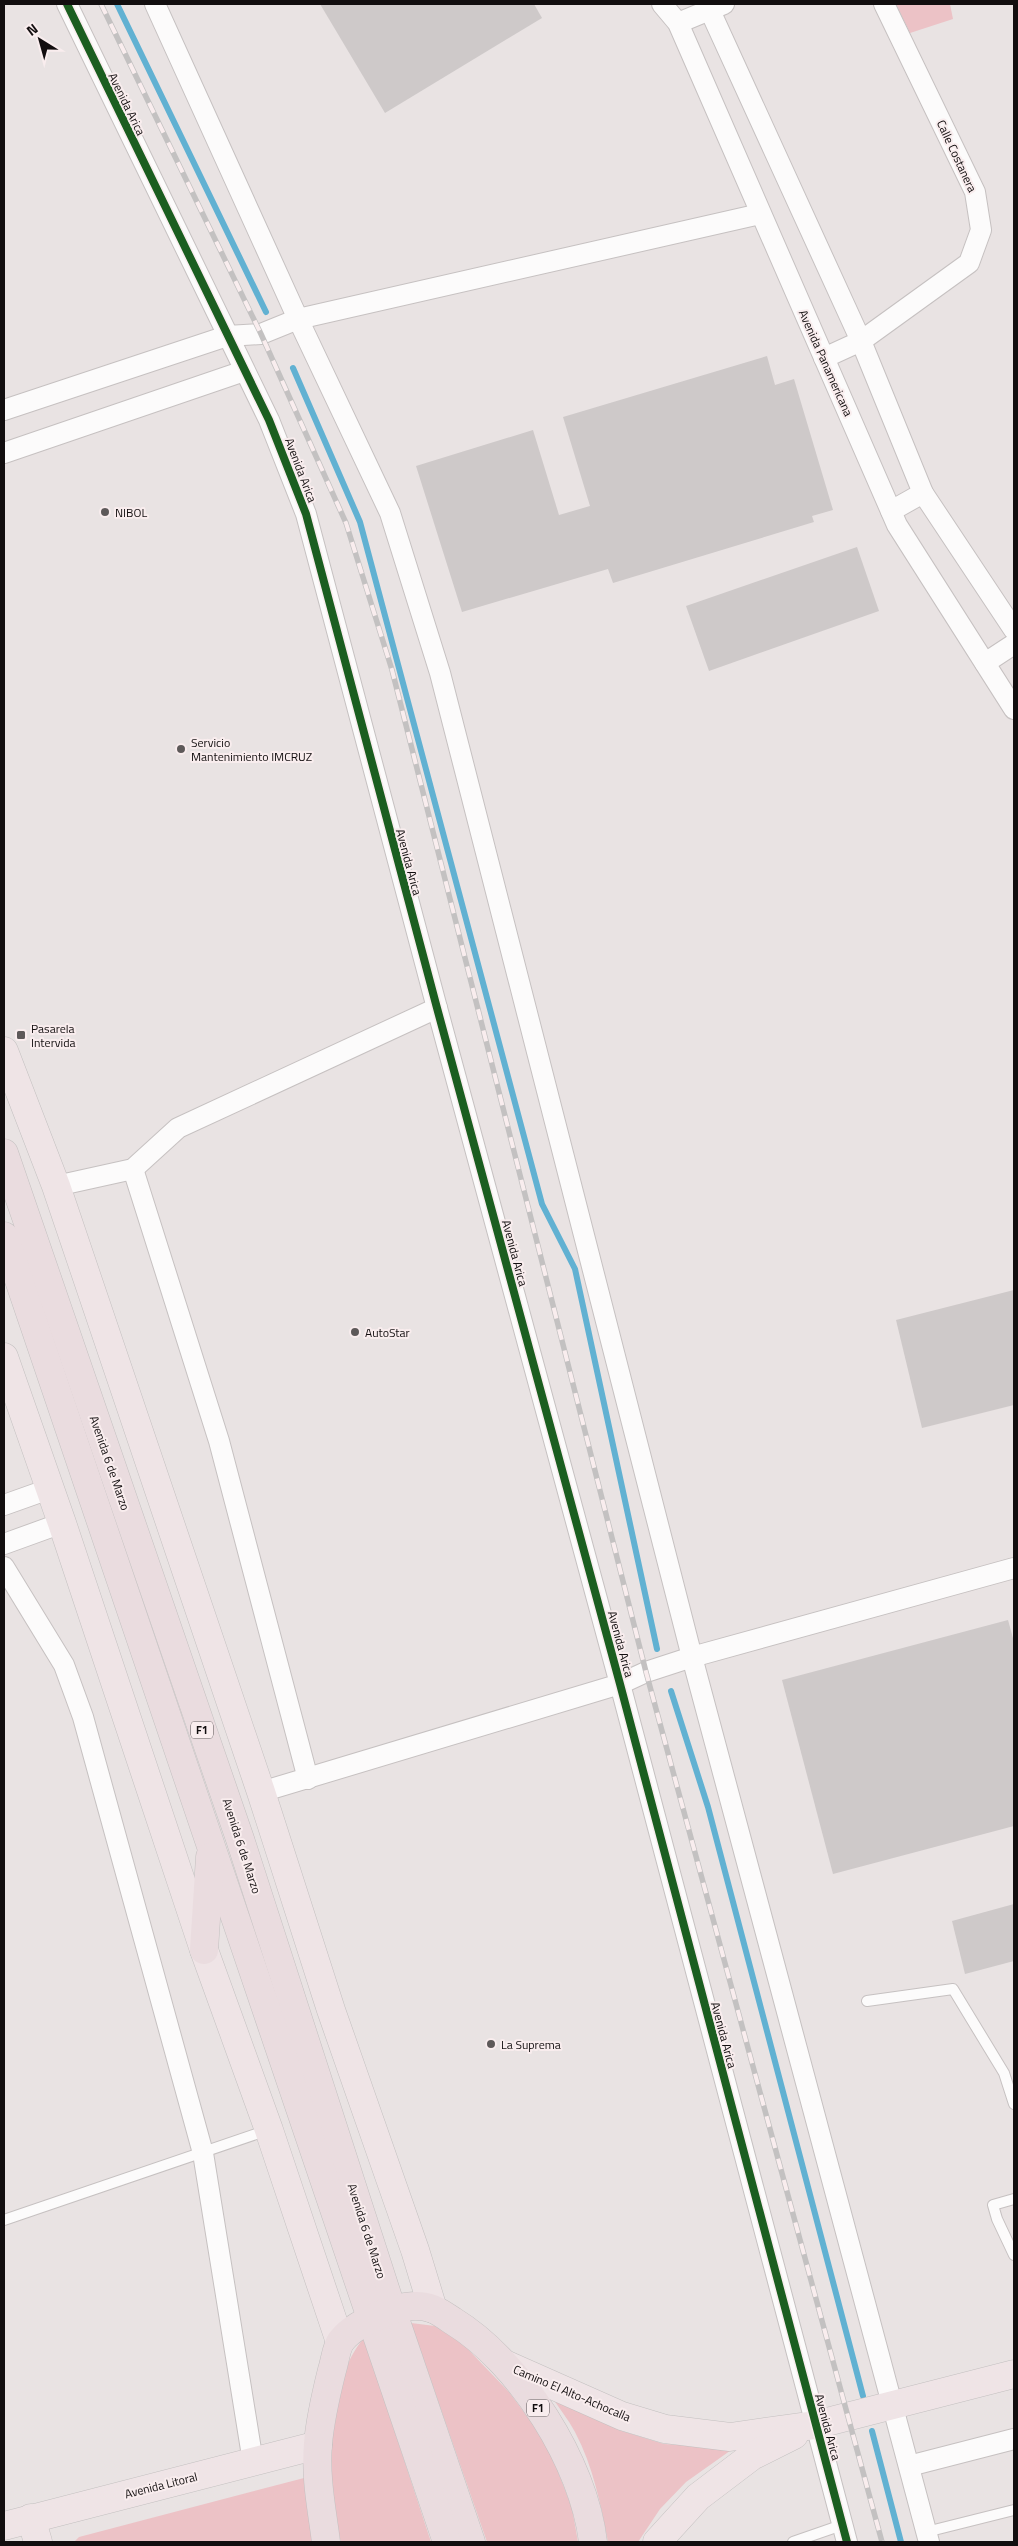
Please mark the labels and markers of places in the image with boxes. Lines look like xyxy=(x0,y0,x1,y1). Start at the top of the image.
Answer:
place label: NIBOL xyxy=(115,503,147,522)
marker: NIBOL xyxy=(99,506,111,518)
place label: Servicio Mantenimiento IMCRUZ xyxy=(191,733,312,766)
marker: Servicio Mantenimiento IMCRUZ xyxy=(175,743,187,755)
place label: Pasarela Intervida xyxy=(31,1019,76,1052)
marker: Pasarela Intervida xyxy=(15,1029,27,1041)
place label: AutoStar xyxy=(365,1323,410,1342)
marker: AutoStar xyxy=(349,1326,361,1338)
place label: La Suprema xyxy=(501,2035,561,2054)
marker: La Suprema xyxy=(485,2038,497,2050)

